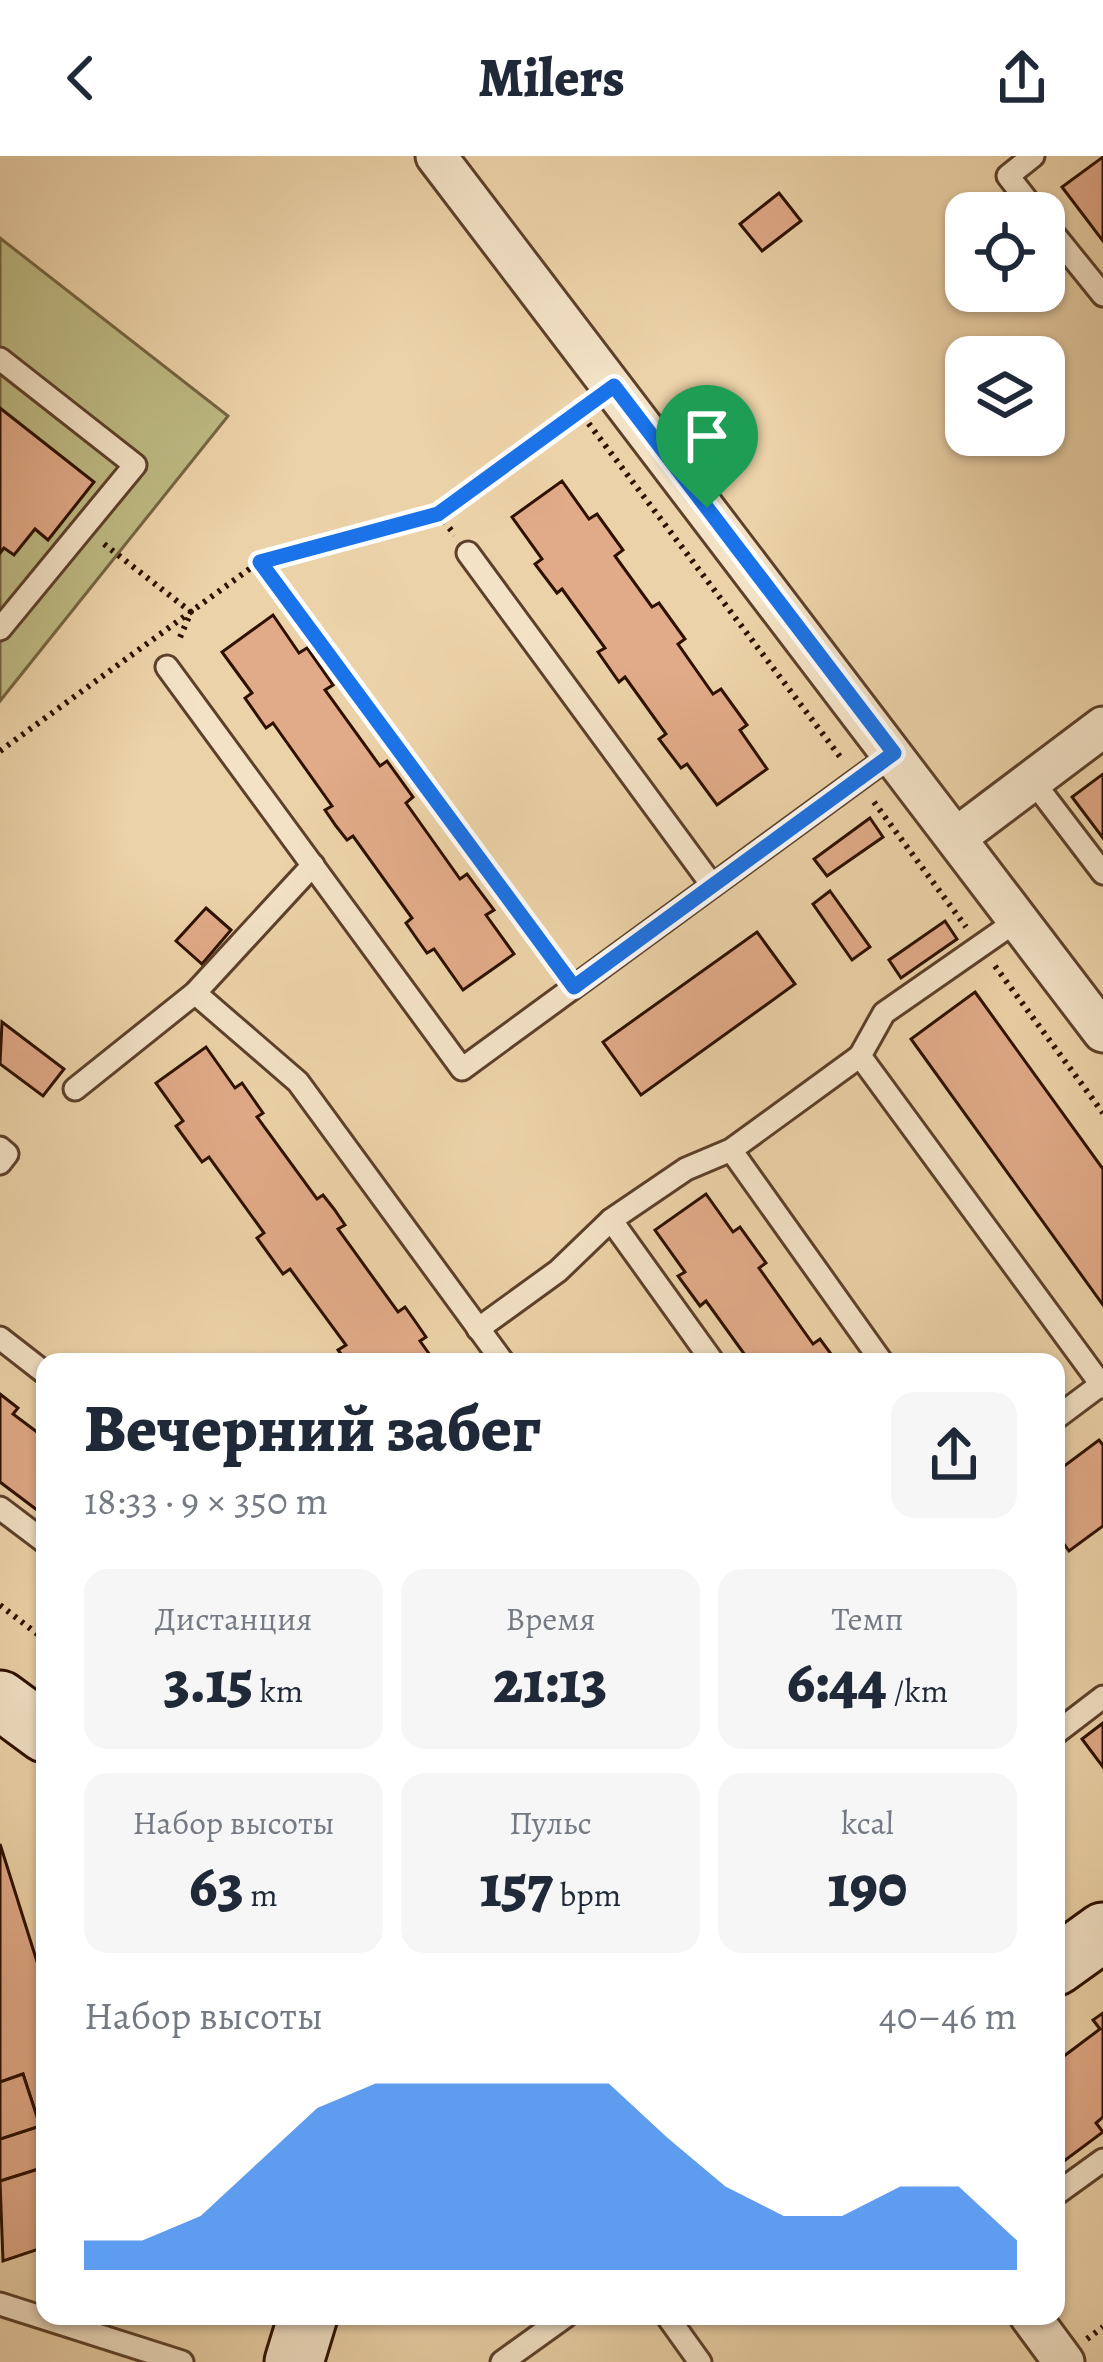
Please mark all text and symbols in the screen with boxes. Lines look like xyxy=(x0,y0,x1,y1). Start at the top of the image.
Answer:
text: Milers xyxy=(478,41,625,115)
icon: back xyxy=(48,45,114,111)
icon: share xyxy=(989,45,1055,111)
map controls xyxy=(945,192,1065,456)
button: locate xyxy=(945,192,1065,312)
button: layers xyxy=(945,336,1065,456)
pin xyxy=(656,385,758,508)
icon: arrive xyxy=(674,403,740,469)
text: Вечерний забег xyxy=(84,1384,541,1474)
button: share xyxy=(891,1392,1017,1518)
text: 18:33 · 9 × 350 m xyxy=(84,1474,328,1527)
text: Дистанция xyxy=(155,1596,312,1641)
text: Время xyxy=(506,1596,595,1641)
text: Темп xyxy=(832,1596,903,1641)
text: 3.15 xyxy=(164,1641,253,1723)
text: 21:13 xyxy=(494,1641,607,1723)
text: 6:44 xyxy=(787,1641,887,1723)
text: km xyxy=(253,1668,303,1713)
text: /km xyxy=(887,1668,948,1713)
text: Набор высоты xyxy=(132,1800,335,1845)
text: Пульс xyxy=(509,1800,592,1845)
text: kcal xyxy=(841,1800,894,1845)
text: 63 xyxy=(189,1845,244,1927)
text: 157 xyxy=(480,1845,553,1927)
text: 190 xyxy=(828,1845,907,1927)
text: m xyxy=(244,1872,278,1917)
text: bpm xyxy=(553,1872,621,1917)
text: Набор высоты xyxy=(84,1989,323,2042)
text: 40–46 m xyxy=(879,1989,1017,2042)

